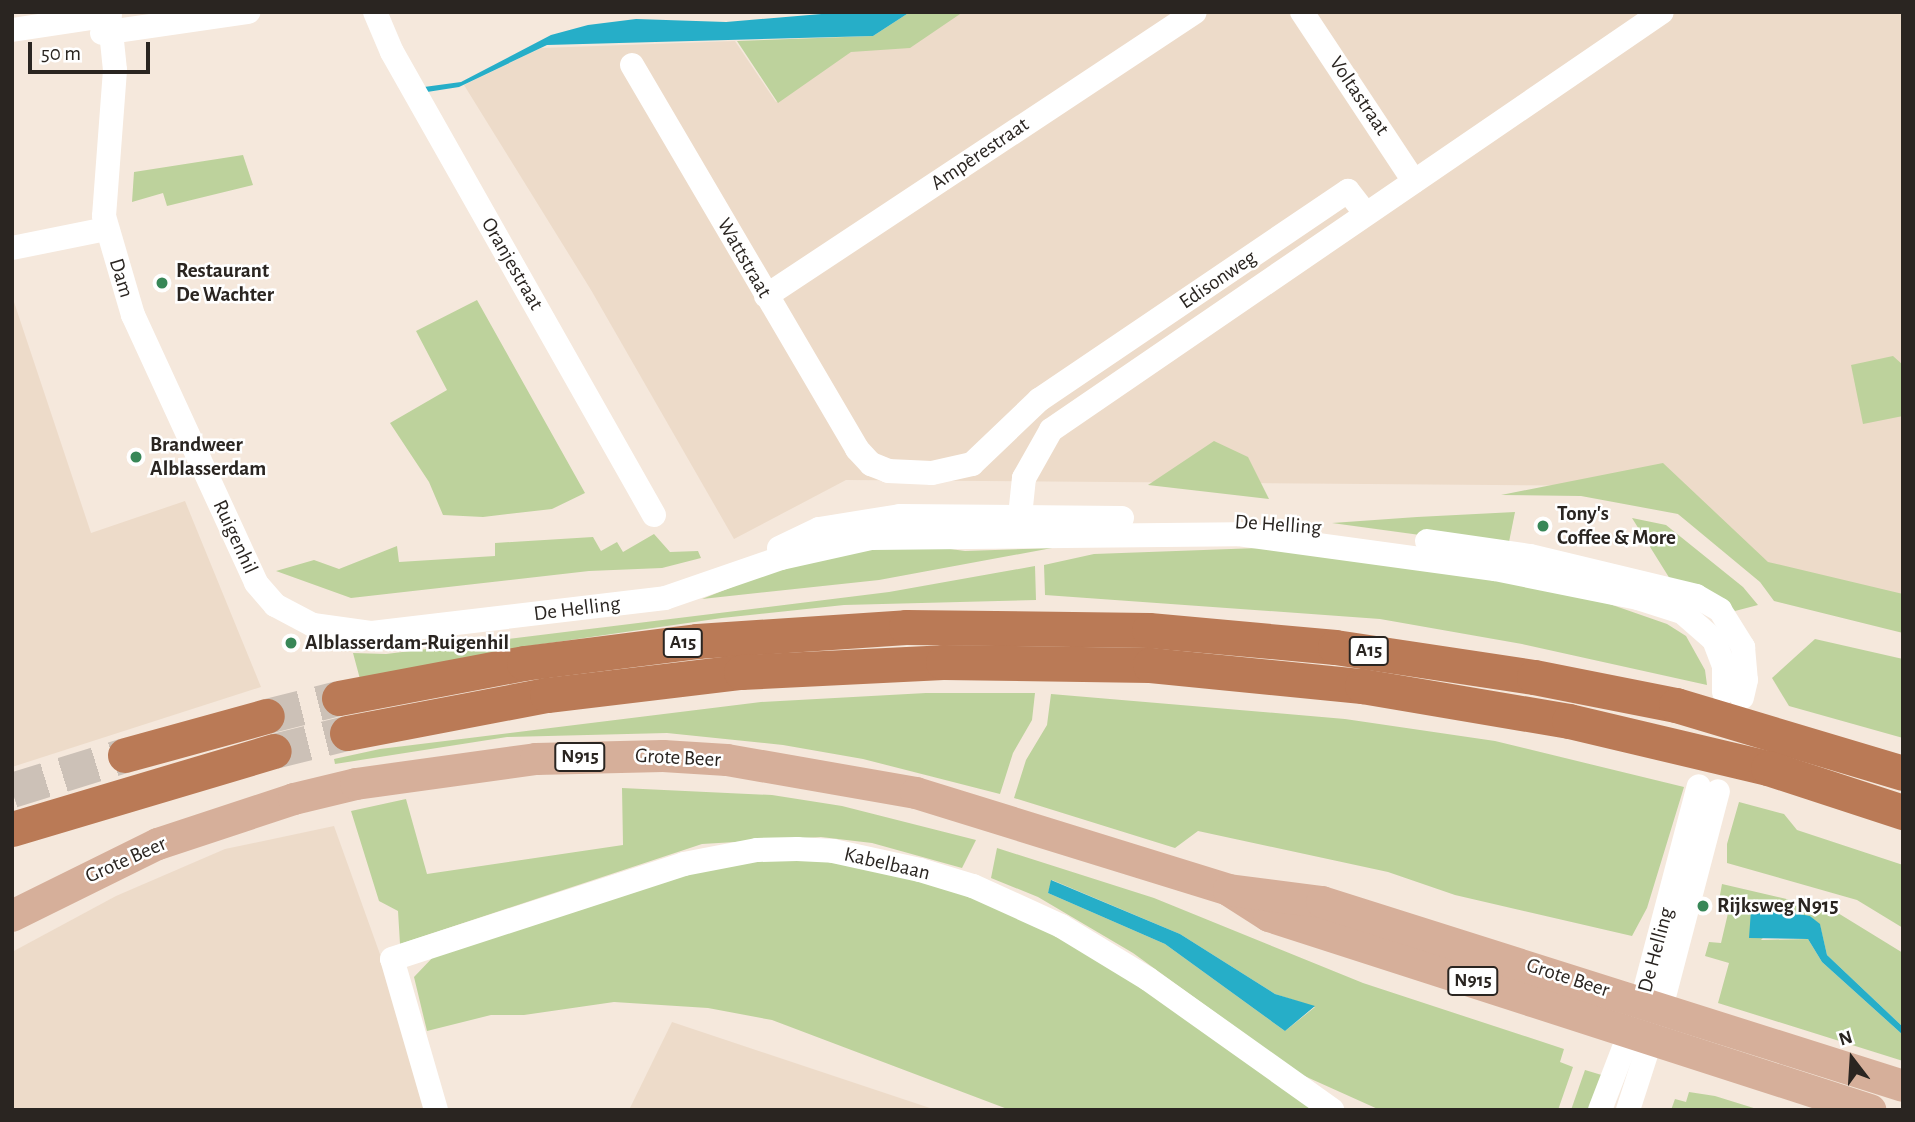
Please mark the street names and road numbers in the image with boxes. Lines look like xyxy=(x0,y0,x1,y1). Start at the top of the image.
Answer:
street label: Voltastraat xyxy=(1323,52,1395,140)
street label: Ampèrestraat xyxy=(926,112,1034,196)
street label: Oranjestraat xyxy=(475,213,549,315)
street label: Wattstraat xyxy=(711,214,777,302)
street label: Edisonweg xyxy=(1175,245,1261,315)
street label: Dam xyxy=(103,255,139,301)
street label: Ruigenhil xyxy=(207,496,263,578)
street label: De Helling xyxy=(1234,509,1322,541)
street label: De Helling xyxy=(532,591,622,627)
road number: A15 xyxy=(662,628,704,658)
road number: A15 xyxy=(1348,636,1390,666)
road number: N915 xyxy=(554,742,606,772)
street label: Grote Beer xyxy=(634,743,722,773)
street label: Grote Beer xyxy=(82,831,170,889)
street label: Kabelbaan xyxy=(842,842,932,886)
street label: De Helling xyxy=(1633,905,1679,995)
street label: Grote Beer xyxy=(1523,953,1613,1003)
road number: N915 xyxy=(1447,965,1499,996)

